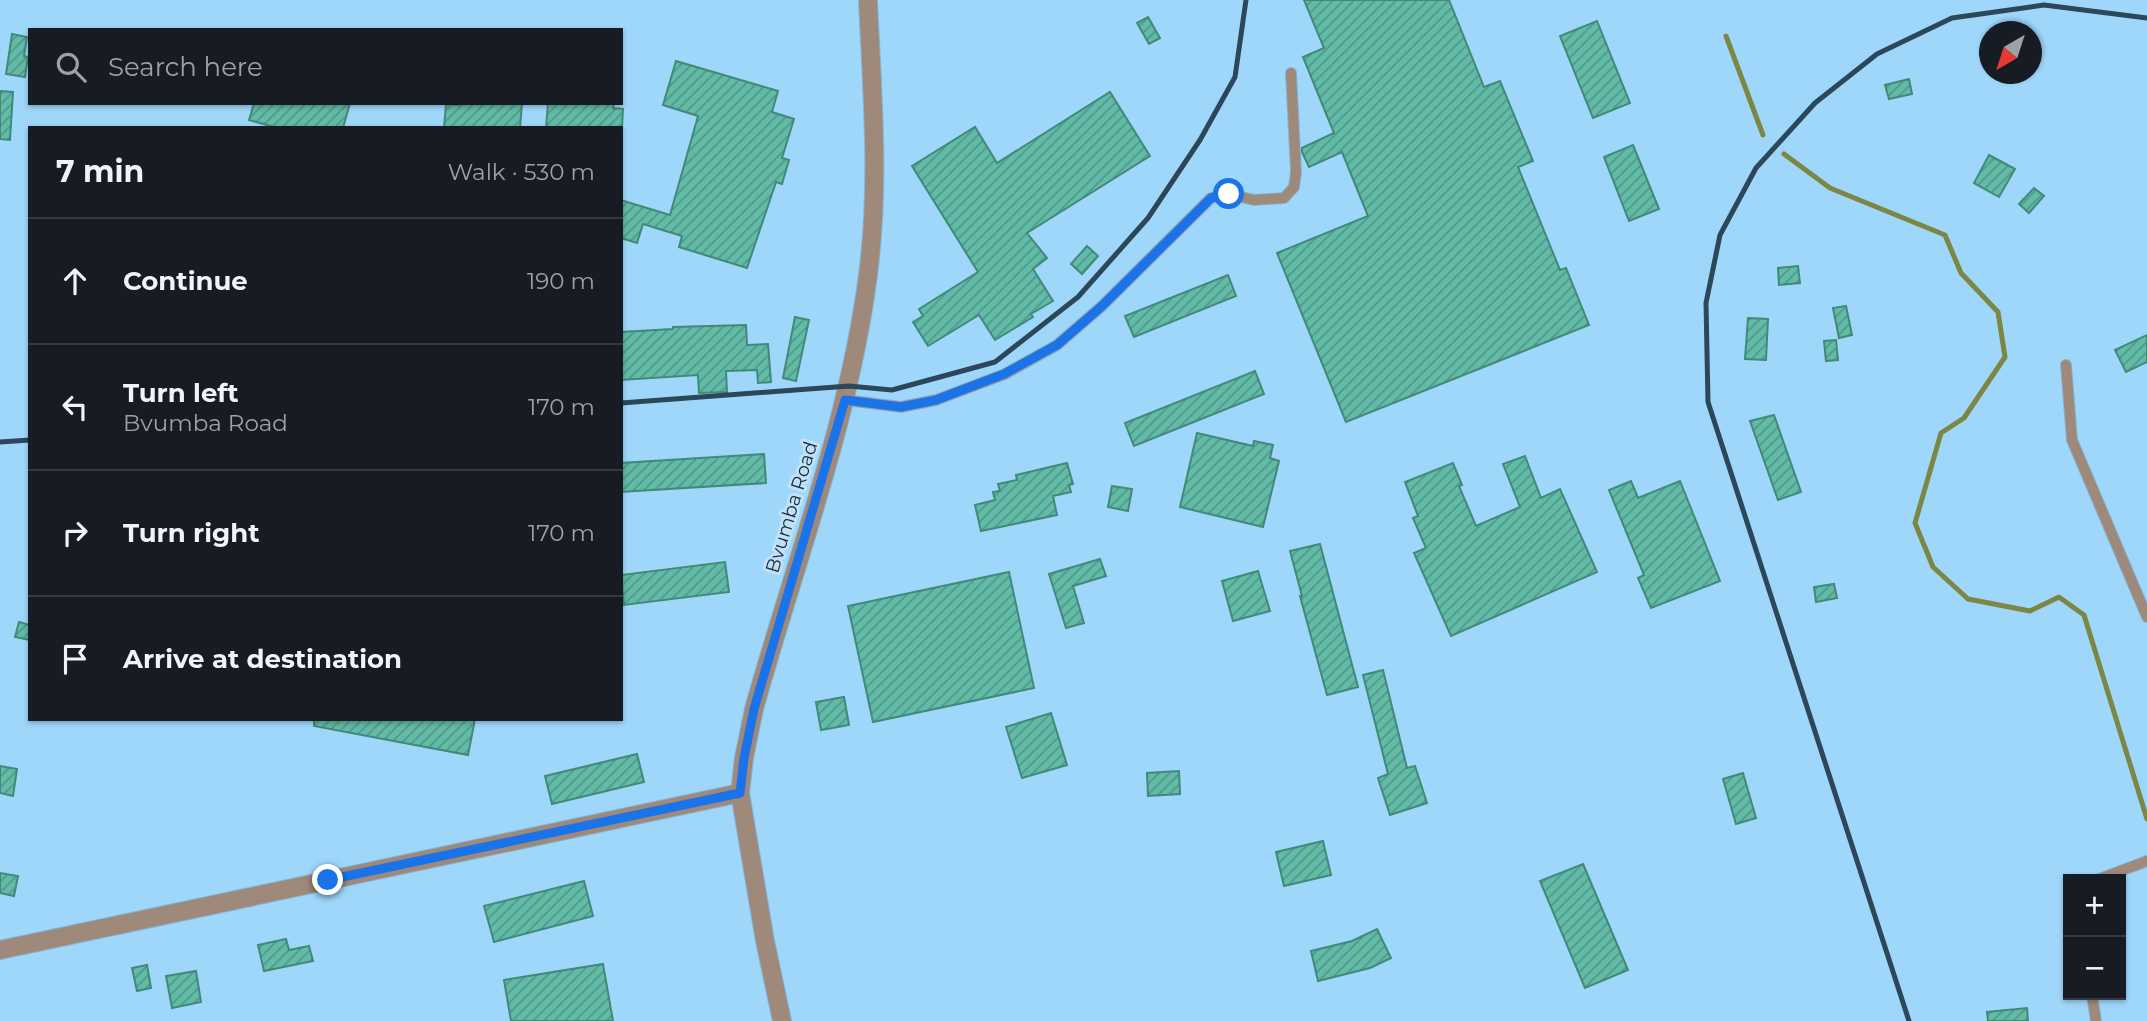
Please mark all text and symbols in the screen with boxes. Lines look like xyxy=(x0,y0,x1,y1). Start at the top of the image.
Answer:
north arrow xyxy=(1979,21,2042,84)
search box xyxy=(28,28,623,105)
icon: search xyxy=(52,48,90,86)
text: Search here xyxy=(108,51,263,83)
text: 7 min xyxy=(56,153,144,190)
text: Walk · 530 m xyxy=(448,158,595,186)
route start xyxy=(1213,178,1244,209)
icon: ahead xyxy=(56,262,94,300)
text: Continue xyxy=(123,265,248,297)
text: 190 m xyxy=(527,267,595,295)
text: Turn left xyxy=(123,377,239,409)
icon: left xyxy=(56,388,94,426)
text: 170 m xyxy=(528,393,595,421)
text: Bvumba Road xyxy=(123,409,288,437)
street label: Bvumba Road xyxy=(761,439,822,576)
icon: right xyxy=(56,514,94,552)
text: Turn right xyxy=(123,517,259,549)
text: 170 m xyxy=(528,519,595,547)
icon: arrive xyxy=(56,640,94,678)
text: Arrive at destination xyxy=(123,643,402,675)
route end xyxy=(312,864,343,895)
map controls xyxy=(2063,874,2126,1000)
button: + xyxy=(2063,874,2126,937)
button: − xyxy=(2063,937,2126,1000)

